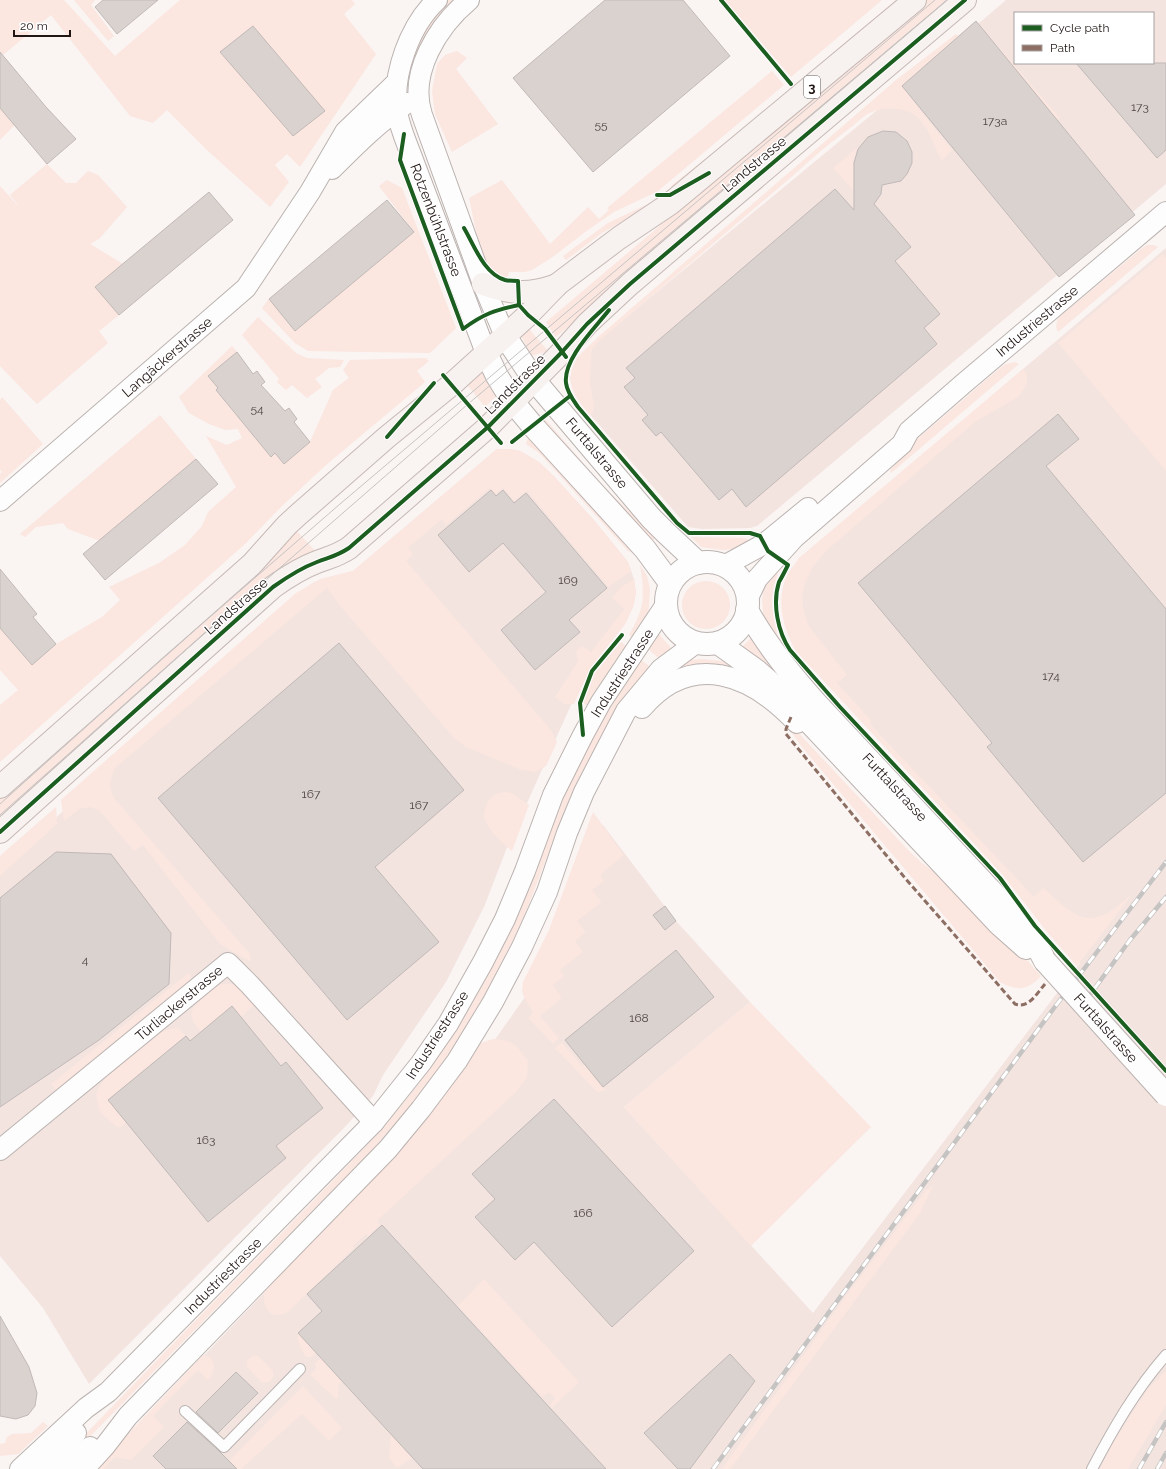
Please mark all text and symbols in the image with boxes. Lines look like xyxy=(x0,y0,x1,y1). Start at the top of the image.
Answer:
scale bar xyxy=(14,12,70,38)
legend xyxy=(1014,12,1154,64)
text: 20 m xyxy=(20,19,48,33)
text: Cycle path xyxy=(1050,21,1109,35)
text: Path xyxy=(1050,41,1075,55)
road number: 3 xyxy=(804,76,820,98)
house number: 173 xyxy=(1131,100,1149,114)
house number: 173a xyxy=(983,114,1007,128)
house number: 55 xyxy=(594,118,608,132)
street label: Landstrasse xyxy=(719,133,789,195)
street label: Rotzenbühlstrasse xyxy=(407,161,465,279)
street label: Industriestrasse xyxy=(993,282,1081,360)
street label: Langäckerstrasse xyxy=(119,314,215,400)
street label: Landstrasse xyxy=(482,351,548,417)
house number: 54 xyxy=(250,402,264,416)
street label: Furttalstrasse xyxy=(563,414,631,492)
house number: 169 xyxy=(558,573,578,587)
street label: Landstrasse xyxy=(201,574,271,638)
street label: Industriestrasse xyxy=(588,626,656,720)
house number: 174 xyxy=(1042,669,1060,683)
street label: Furttalstrasse xyxy=(859,750,931,824)
house number: 167 xyxy=(302,787,321,801)
house number: 167 xyxy=(410,798,429,812)
house number: 4 xyxy=(82,953,89,967)
street label: Türliackerstrasse xyxy=(132,962,226,1044)
street label: Industriestrasse xyxy=(403,988,471,1082)
street label: Furttalstrasse xyxy=(1071,990,1141,1066)
house number: 168 xyxy=(629,1011,649,1025)
house number: 163 xyxy=(197,1133,215,1147)
house number: 166 xyxy=(573,1206,593,1220)
street label: Industriestrasse xyxy=(181,1234,265,1318)

